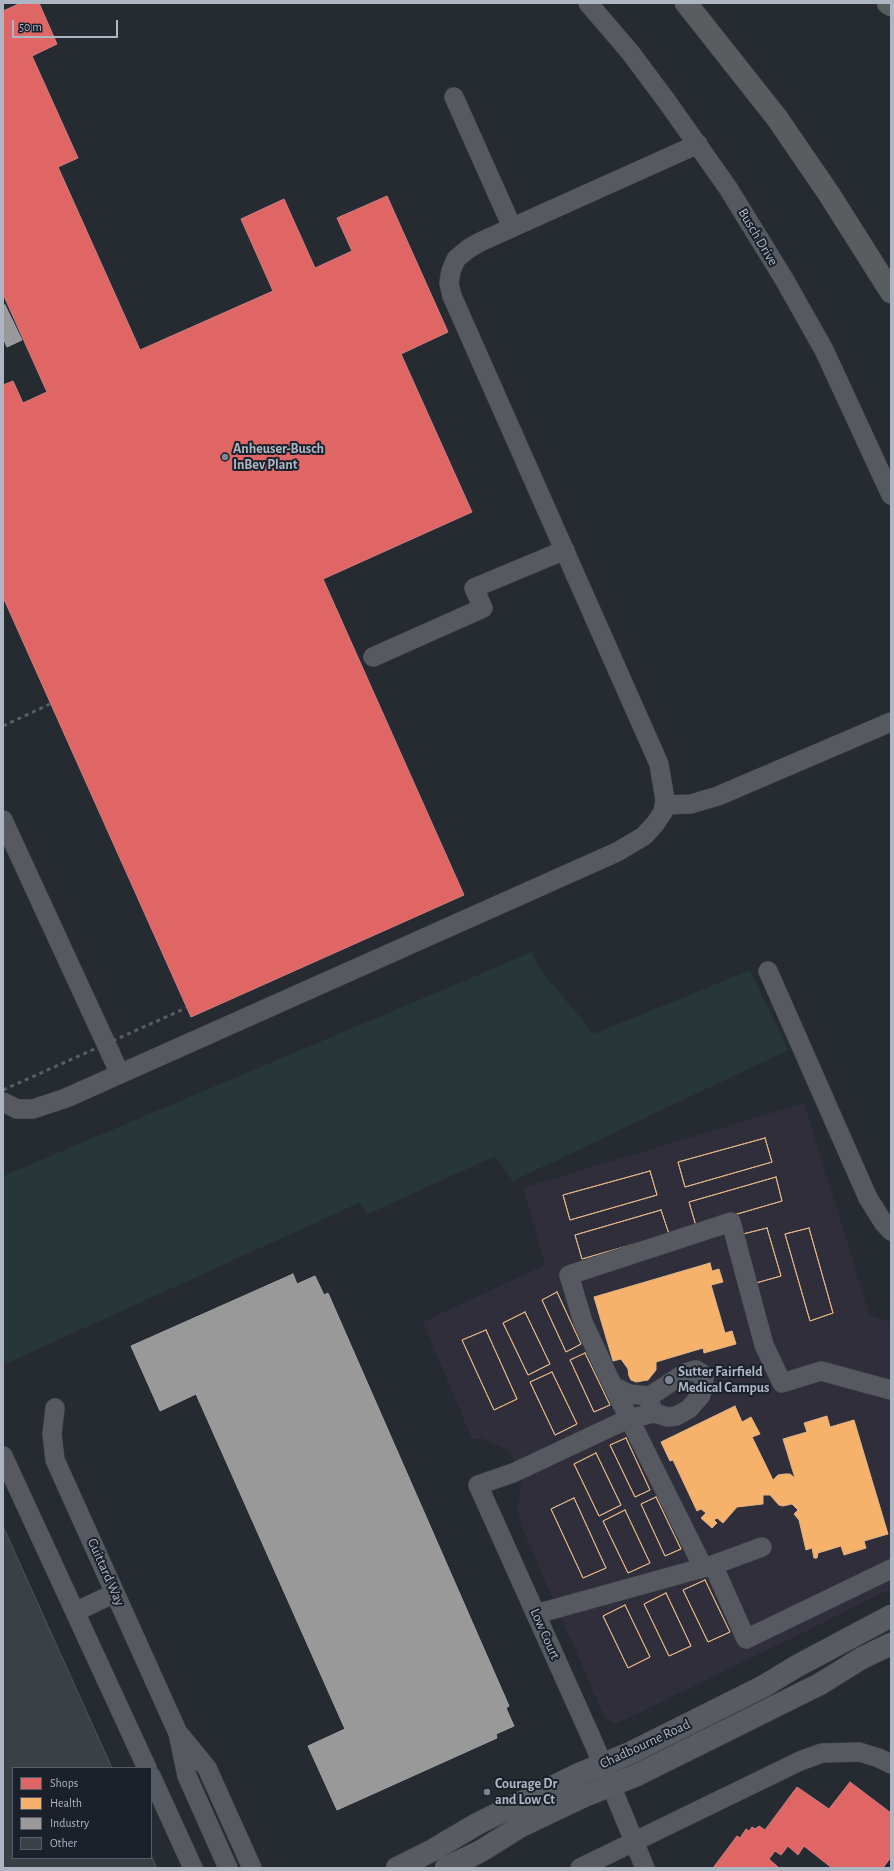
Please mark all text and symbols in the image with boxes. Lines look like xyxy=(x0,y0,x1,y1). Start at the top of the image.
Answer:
scale bar xyxy=(14,12,120,38)
text: 50 m xyxy=(19,21,42,33)
street label: Busch Drive xyxy=(734,205,782,269)
place label: Anheuser-Busch InBev Plant xyxy=(233,441,324,474)
marker: Anheuser-Busch InBev Plant xyxy=(220,452,230,462)
place label: Sutter Fairfield Medical Campus xyxy=(678,1364,769,1396)
marker: Sutter Fairfield Medical Campus xyxy=(663,1374,675,1386)
street label: Guittard Way xyxy=(84,1536,128,1608)
street label: Low Court xyxy=(526,1606,564,1662)
street label: Chadbourne Road xyxy=(597,1716,693,1772)
legend xyxy=(12,1767,152,1859)
place label: Courage Dr and Low Ct xyxy=(495,1776,557,1808)
text: Shops xyxy=(50,1777,78,1789)
marker: Courage Dr and Low Ct xyxy=(482,1787,492,1797)
text: Health xyxy=(50,1797,82,1809)
text: Industry xyxy=(50,1817,89,1829)
text: Other xyxy=(50,1837,77,1849)

